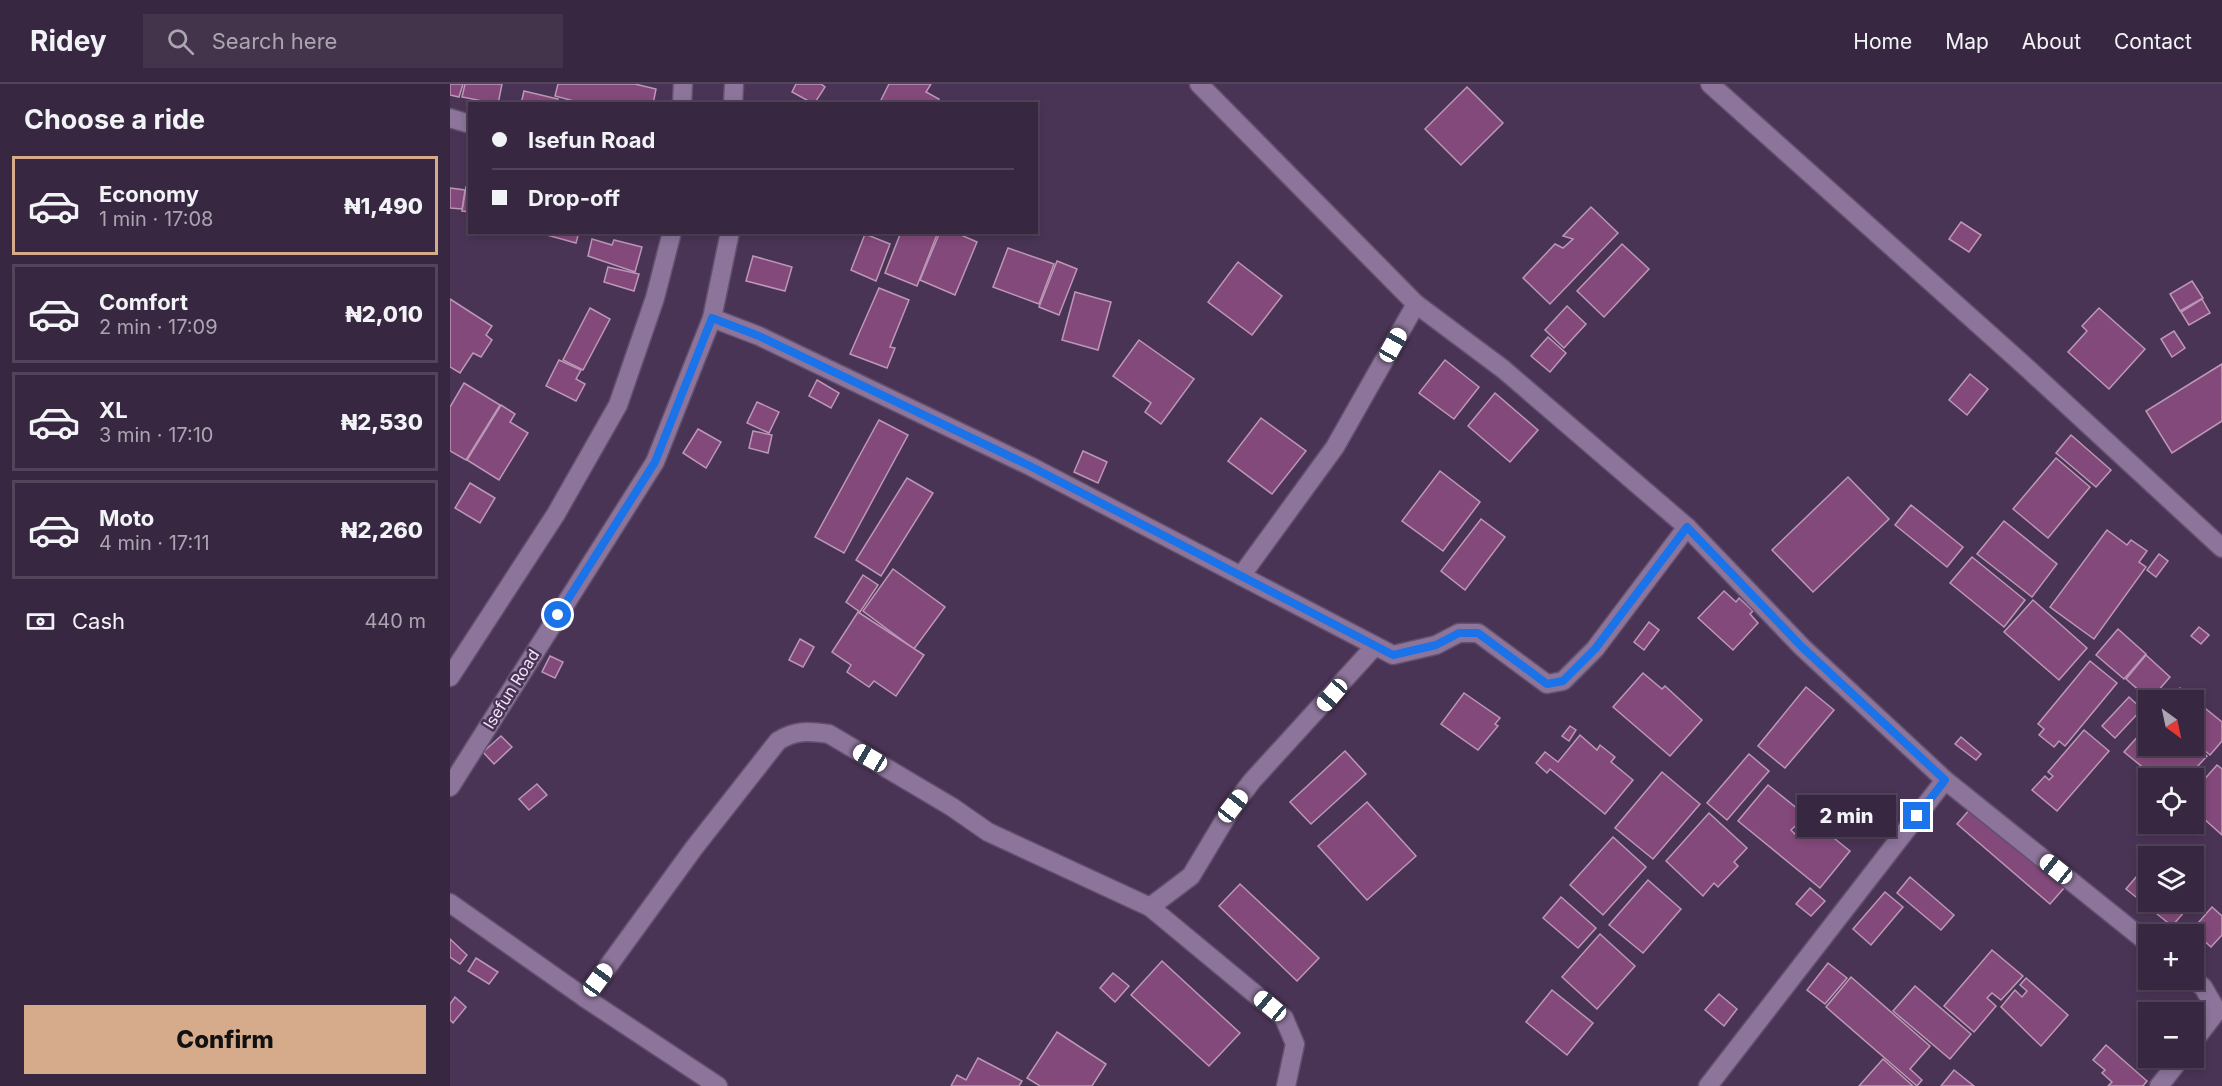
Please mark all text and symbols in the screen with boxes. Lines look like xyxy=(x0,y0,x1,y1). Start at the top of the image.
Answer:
search box xyxy=(143,14,563,68)
text: Ridey xyxy=(30,24,107,58)
icon: search xyxy=(164,25,197,58)
text: Search here xyxy=(212,28,337,54)
text: Home xyxy=(1853,29,1912,54)
text: Map xyxy=(1945,29,1989,54)
text: About xyxy=(2022,29,2081,54)
text: Contact xyxy=(2114,29,2192,54)
text: Choose a ride xyxy=(24,103,205,136)
text: Isefun Road xyxy=(528,127,656,153)
icon: car xyxy=(27,179,81,233)
text: Economy xyxy=(99,181,199,207)
text: Drop-off xyxy=(528,185,620,211)
text: ₦1,490 xyxy=(344,193,423,219)
text: 1 min · 17:08 xyxy=(99,207,213,231)
icon: car xyxy=(27,287,81,341)
text: Comfort xyxy=(99,289,188,315)
text: ₦2,010 xyxy=(345,301,423,327)
text: 2 min · 17:09 xyxy=(99,315,218,339)
car xyxy=(1376,325,1410,365)
icon: car xyxy=(27,395,81,449)
text: XL xyxy=(99,397,128,423)
text: ₦2,530 xyxy=(341,409,423,435)
text: 3 min · 17:10 xyxy=(99,423,213,447)
icon: car xyxy=(27,503,81,557)
text: Moto xyxy=(99,505,154,531)
text: ₦2,260 xyxy=(341,517,423,543)
text: 4 min · 17:11 xyxy=(99,531,210,555)
route start xyxy=(544,601,571,628)
icon: cash xyxy=(24,605,57,638)
text: Cash xyxy=(72,608,125,634)
text: 440 m xyxy=(364,609,426,633)
street label: Isefun Road xyxy=(479,646,543,732)
car xyxy=(1313,676,1351,714)
north arrow xyxy=(2138,690,2204,756)
map controls xyxy=(2138,690,2204,1068)
car xyxy=(850,741,890,775)
button: locate xyxy=(2138,768,2204,834)
car xyxy=(1215,786,1251,826)
callout: 2 min xyxy=(1797,795,1896,837)
route end xyxy=(1903,802,1930,829)
text: 2 min xyxy=(1819,804,1874,828)
button: layers xyxy=(2138,846,2204,912)
car xyxy=(2036,851,2076,887)
button: + xyxy=(2138,924,2204,990)
car xyxy=(580,960,616,1000)
car xyxy=(1250,988,1290,1024)
button: − xyxy=(2138,1002,2204,1068)
button: Confirm xyxy=(24,1005,426,1074)

